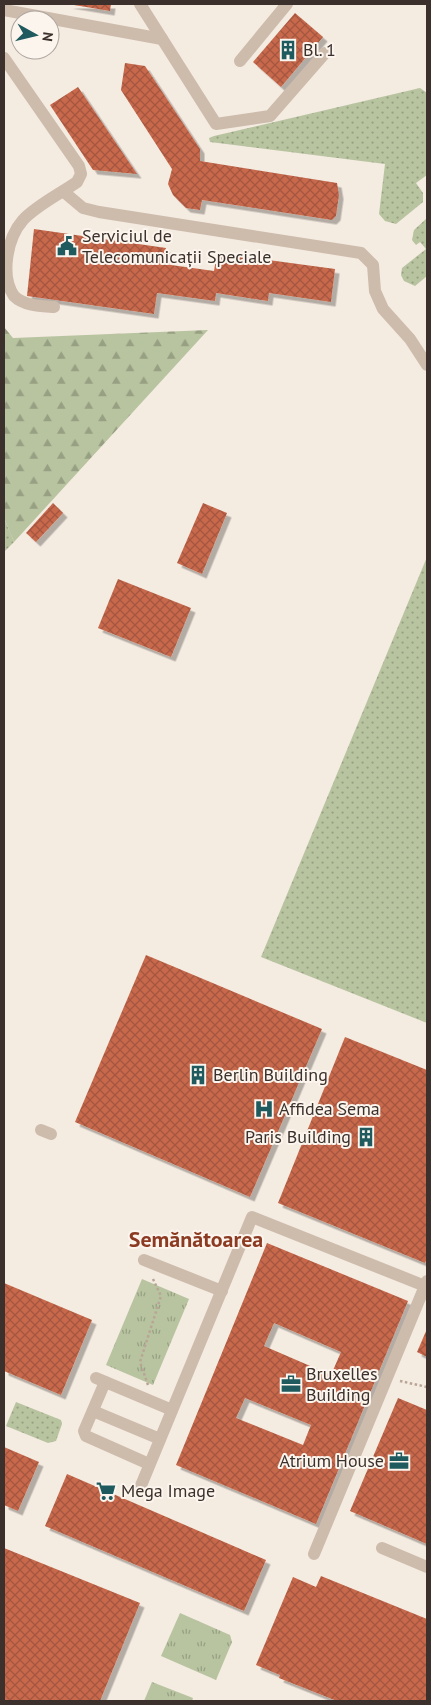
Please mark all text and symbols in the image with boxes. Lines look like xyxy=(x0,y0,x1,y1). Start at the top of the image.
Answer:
north arrow xyxy=(10,10,60,60)
text: N xyxy=(38,31,57,43)
place label: Bl. 1 xyxy=(303,38,336,61)
building icon: Bl. 1 xyxy=(277,39,299,61)
place label: Serviciul de Telecomunicații Speciale xyxy=(82,224,272,268)
public building icon: Serviciul de Telecomunicații Speciale xyxy=(56,235,78,257)
place label: Berlin Building xyxy=(213,1063,328,1086)
building icon: Berlin Building xyxy=(187,1064,209,1086)
place label: Affidea Sema xyxy=(279,1097,380,1120)
hospital icon: Affidea Sema xyxy=(253,1098,275,1120)
place label: Paris Building xyxy=(245,1125,351,1148)
building icon: Paris Building xyxy=(355,1126,377,1148)
district label: Semănătoarea xyxy=(129,1225,263,1253)
place label: Bruxelles Building xyxy=(306,1362,378,1406)
office icon: Bruxelles Building xyxy=(280,1373,302,1395)
place label: Atrium House xyxy=(279,1449,384,1472)
office icon: Atrium House xyxy=(388,1450,410,1472)
place label: Mega Image xyxy=(121,1479,215,1502)
supermarket icon: Mega Image xyxy=(95,1480,117,1502)

